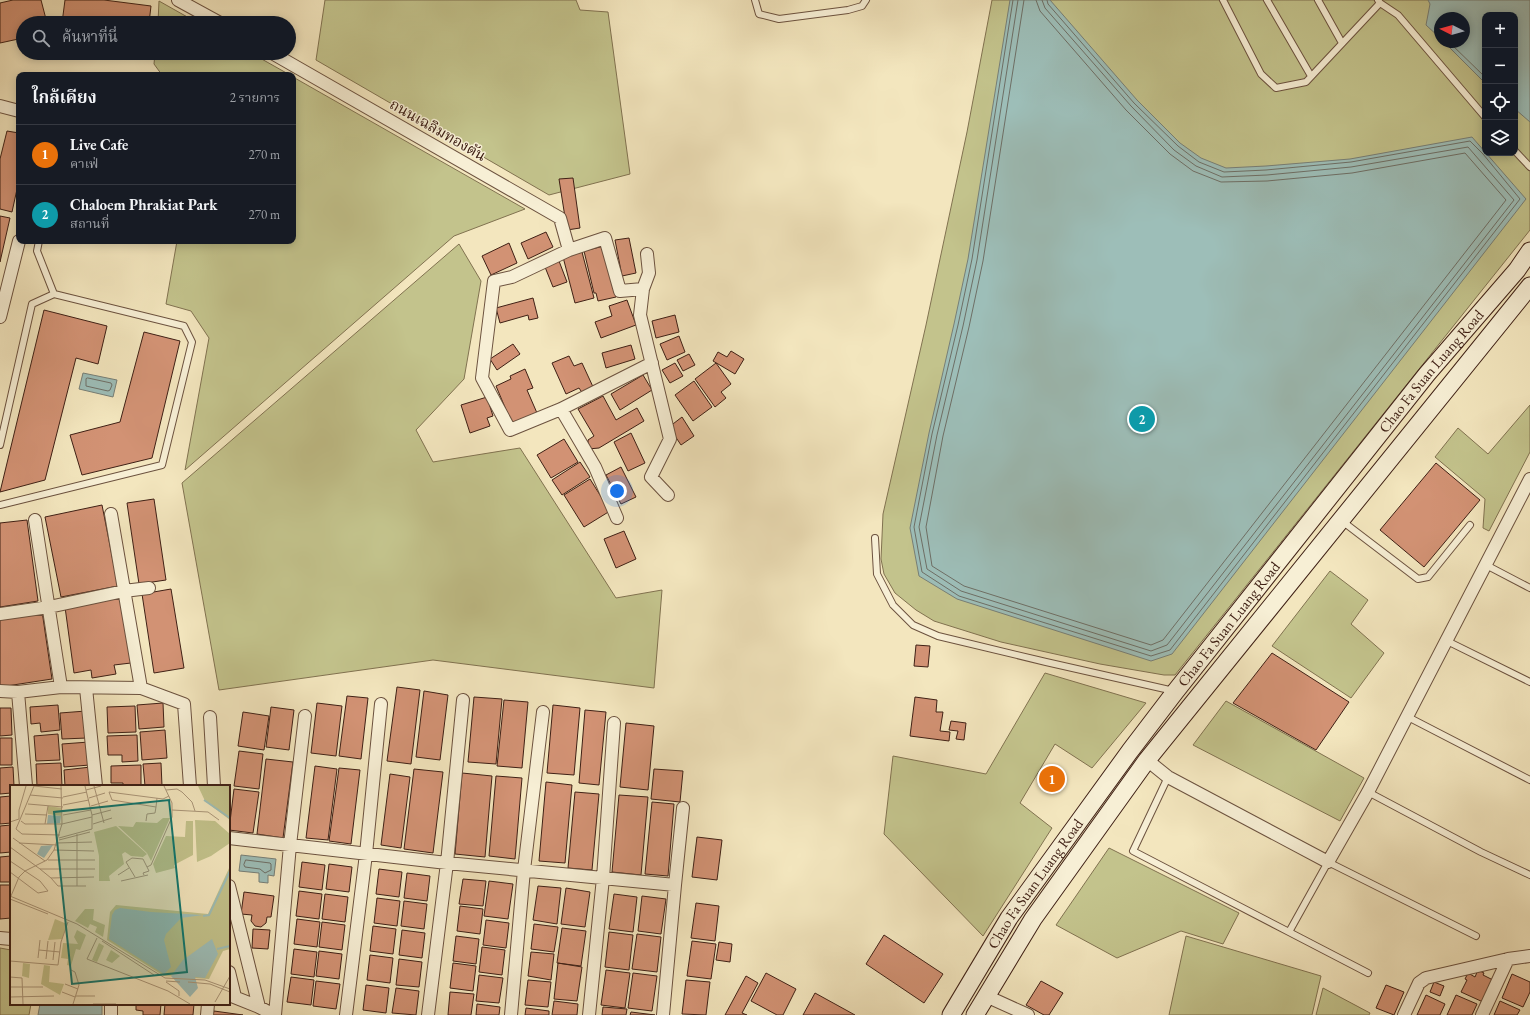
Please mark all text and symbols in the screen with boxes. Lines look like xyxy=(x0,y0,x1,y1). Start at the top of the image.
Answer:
north arrow xyxy=(1434,12,1470,48)
map controls xyxy=(1482,12,1518,156)
button: + xyxy=(1482,12,1518,48)
search box xyxy=(16,16,296,60)
icon: search xyxy=(30,27,52,49)
text: ค้นหาที่นี่ xyxy=(62,27,118,46)
button: − xyxy=(1482,48,1518,84)
button: locate xyxy=(1482,84,1518,120)
text: ใกล้เคียง xyxy=(32,86,97,108)
text: 2 รายการ xyxy=(230,89,280,106)
street label: ถนนเฉลิมทองตัน xyxy=(387,94,490,165)
button: layers xyxy=(1482,120,1518,156)
text: Live Cafe xyxy=(70,135,128,154)
text: 1 xyxy=(42,146,48,163)
text: 270 m xyxy=(249,146,280,163)
text: คาเฟ่ xyxy=(70,155,98,172)
text: Chaloem Phrakiat Park xyxy=(70,195,217,214)
text: 2 xyxy=(42,206,48,223)
text: 270 m xyxy=(249,206,280,223)
text: สถานที่ xyxy=(70,215,109,232)
street label: Chao Fa Suan Luang Road xyxy=(1374,305,1488,436)
pin: 2 xyxy=(1129,404,1155,434)
your location xyxy=(607,481,627,501)
street label: Chao Fa Suan Luang Road xyxy=(1173,557,1284,690)
pin: 1 xyxy=(1039,764,1065,794)
inset map xyxy=(10,785,230,1005)
street label: Chao Fa Suan Luang Road xyxy=(983,814,1087,952)

